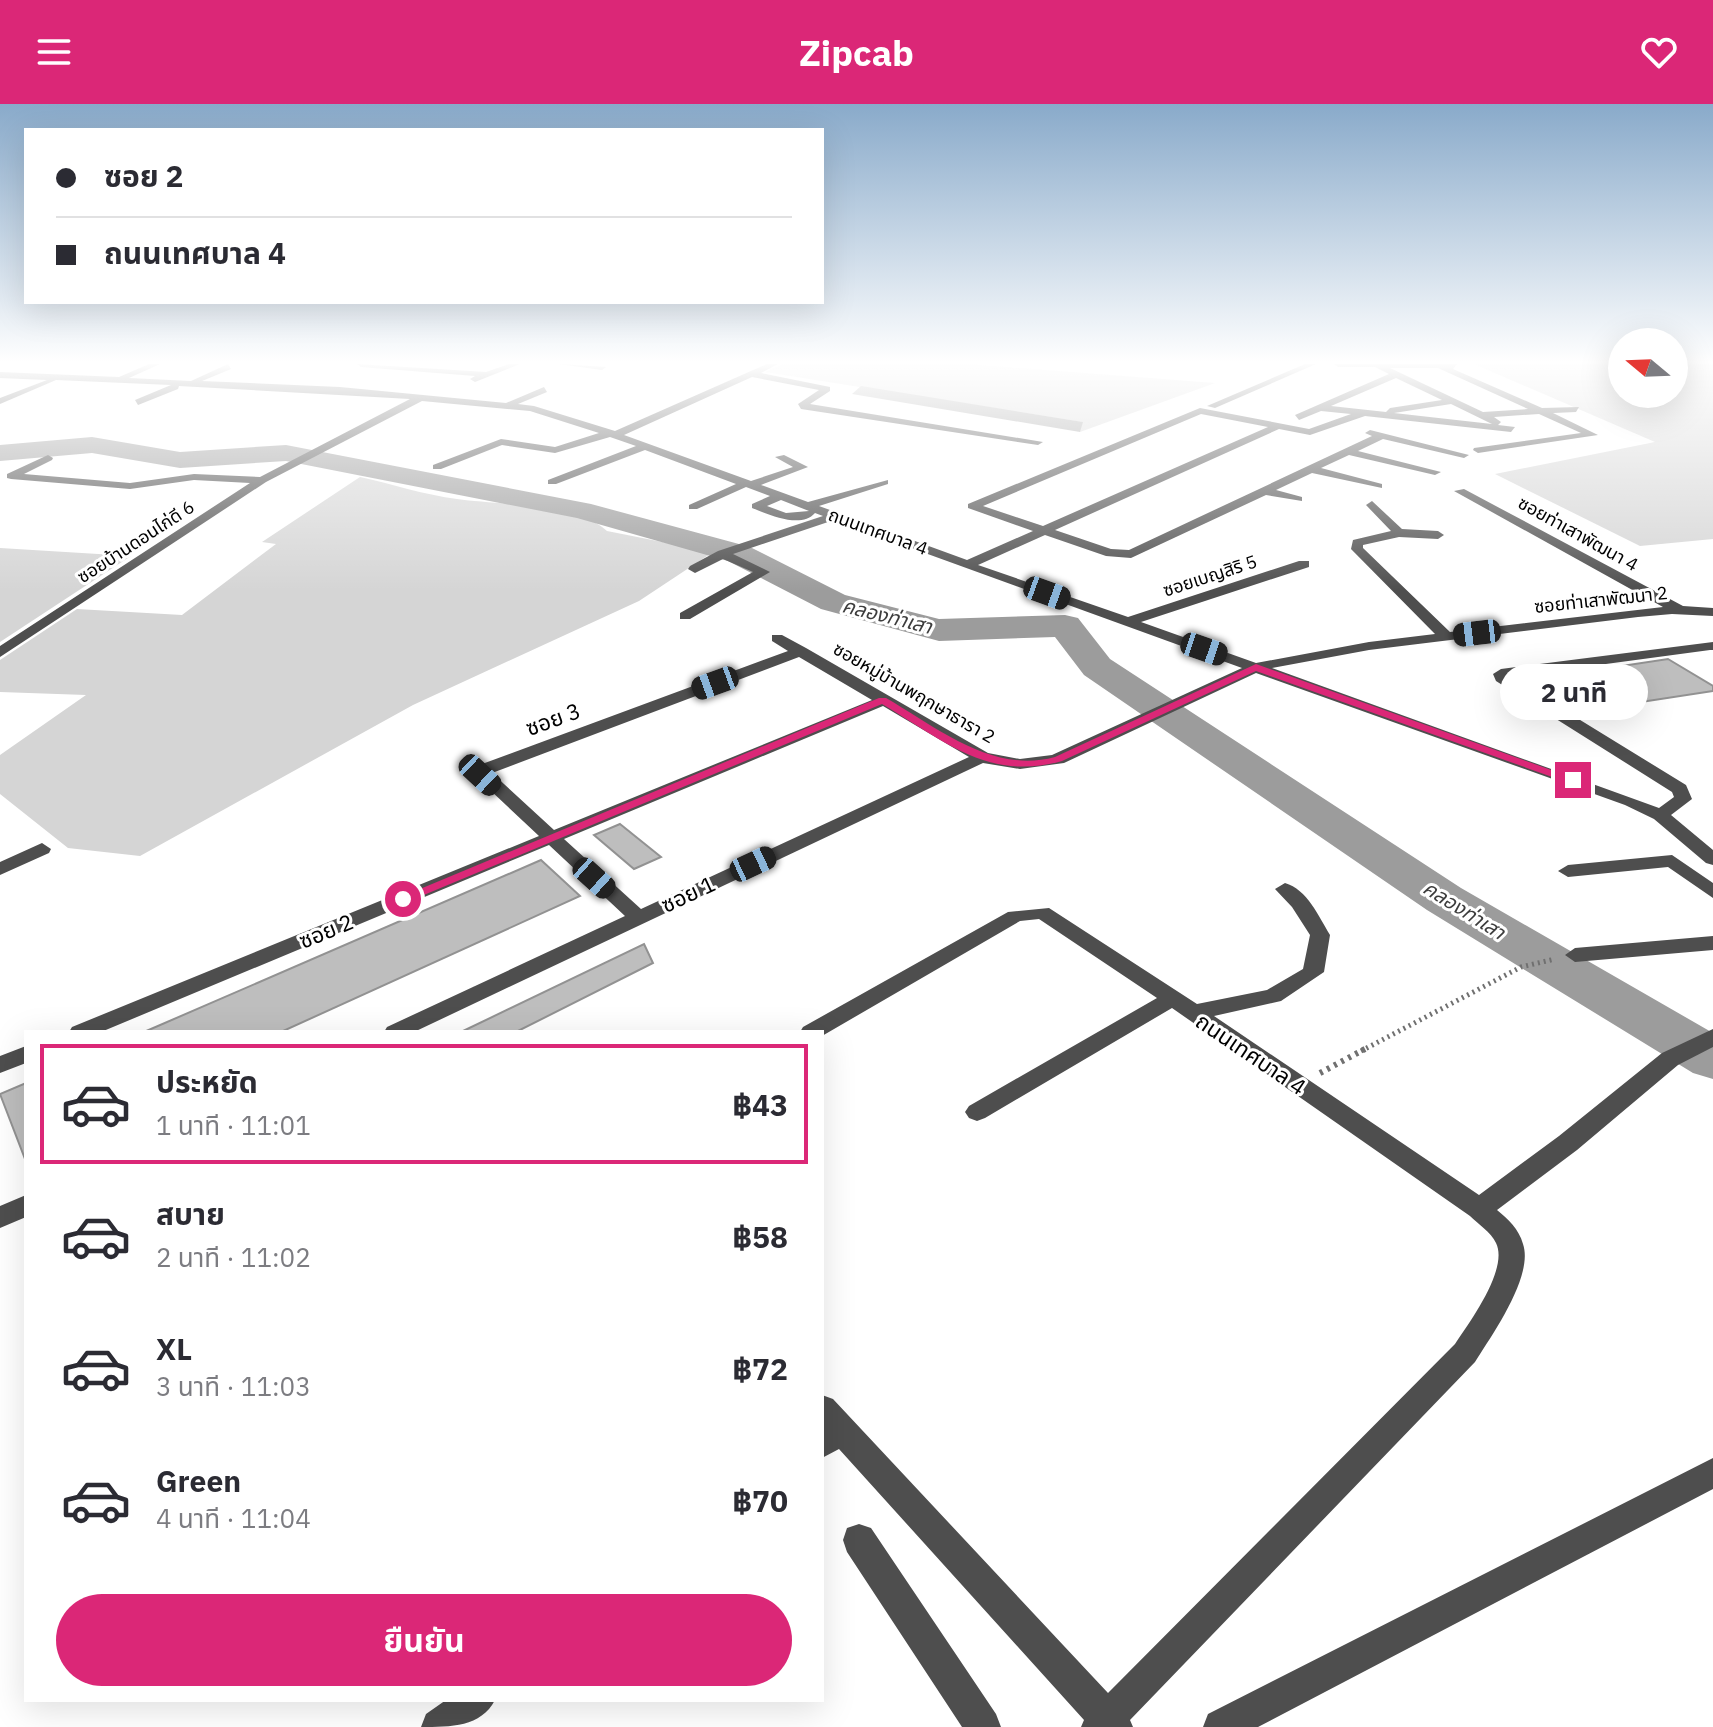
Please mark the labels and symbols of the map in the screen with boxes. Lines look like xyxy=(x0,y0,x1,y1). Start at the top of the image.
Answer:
north arrow xyxy=(1608,328,1688,408)
street label: ซอยท่าเสาพัฒนา 4 xyxy=(1514,491,1643,576)
street label: ซอยบ้านดอนไก่ดี 6 xyxy=(73,495,199,588)
street label: ถนนเทศบาล 4 xyxy=(825,503,931,560)
street label: ซอยเบญสิริ 5 xyxy=(1160,550,1260,602)
car xyxy=(1020,574,1074,612)
street label: ซอยท่าเสาพัฒนา 2 xyxy=(1533,581,1669,618)
water label: คลองท่าเสา xyxy=(839,591,936,640)
car xyxy=(1452,618,1502,648)
car xyxy=(1177,630,1231,668)
street label: ซอยหมู่บ้านพฤกษาธารา 2 xyxy=(829,637,999,749)
car xyxy=(688,664,742,702)
callout: 2 นาที xyxy=(1499,664,1647,720)
street label: ซอย 3 xyxy=(521,695,584,742)
car xyxy=(454,750,506,800)
route end xyxy=(1555,762,1591,798)
car xyxy=(726,843,780,885)
car xyxy=(568,853,620,903)
street label: ซอย 1 xyxy=(656,869,719,919)
water label: คลองท่าเสา xyxy=(1418,874,1511,946)
route start xyxy=(385,881,421,917)
street label: ซอย 2 xyxy=(294,907,357,955)
street label: ถนนเทศบาล 4 xyxy=(1190,1006,1312,1101)

